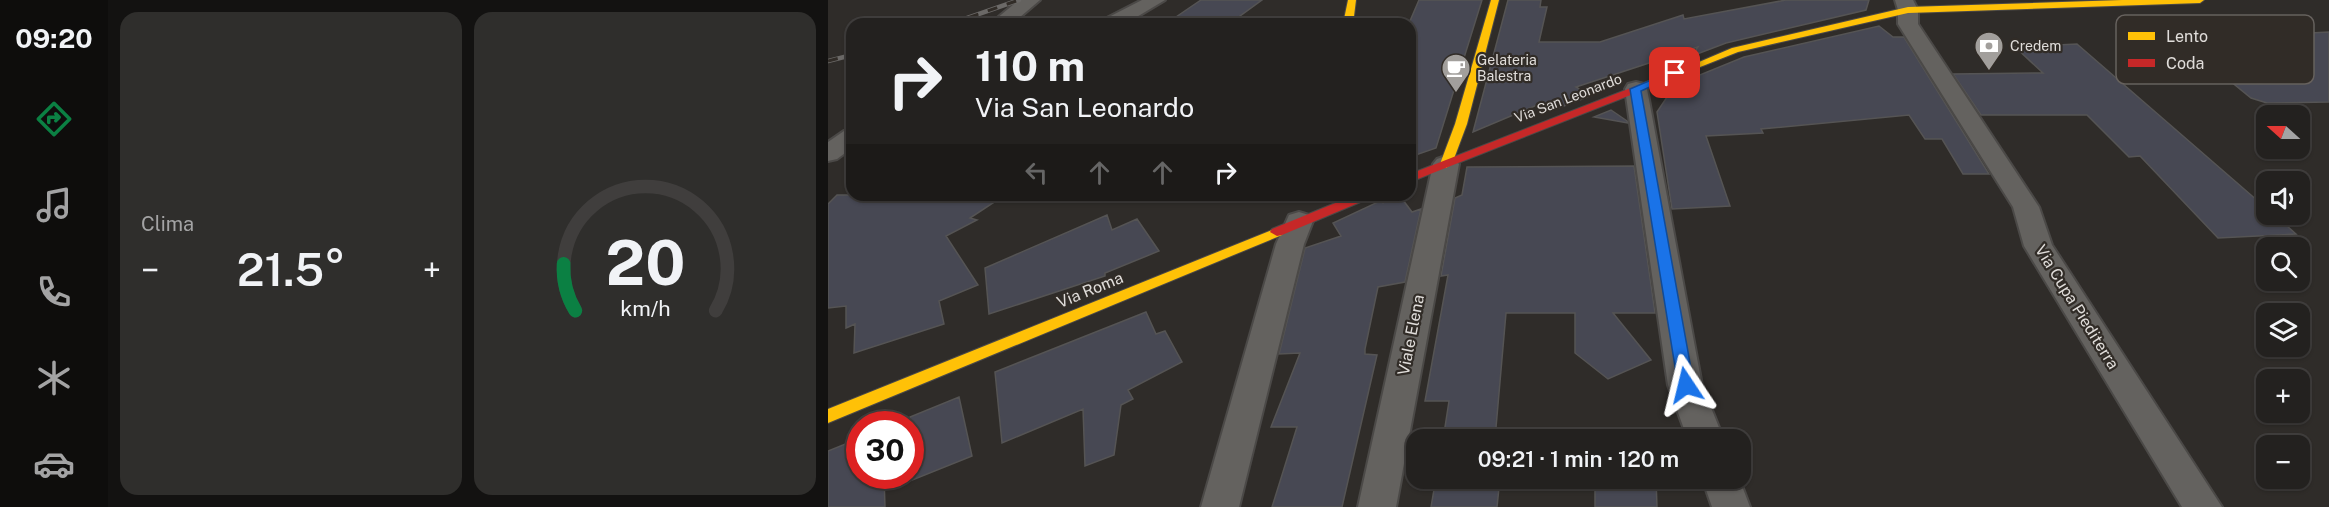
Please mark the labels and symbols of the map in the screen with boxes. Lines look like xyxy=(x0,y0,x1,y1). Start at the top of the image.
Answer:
legend xyxy=(2116,15,2314,84)
text: Lento xyxy=(2166,27,2208,46)
bank icon: Credem xyxy=(1973,30,2005,72)
place label: Credem xyxy=(2010,38,2061,54)
pin xyxy=(1649,47,1700,98)
cafe icon: Gelateria Balestra xyxy=(1440,52,1472,94)
place label: Gelateria Balestra xyxy=(1477,52,1537,84)
text: Coda xyxy=(2166,54,2204,73)
street label: Via San Leonardo xyxy=(1512,70,1624,126)
north arrow xyxy=(2256,105,2310,159)
street label: Via Cupa Piediterra xyxy=(2031,241,2123,373)
street label: Via Roma xyxy=(1054,268,1126,312)
street label: Viale Elena xyxy=(1394,293,1428,377)
position arrow xyxy=(1654,353,1718,417)
speed limit sign: 30 xyxy=(846,411,924,489)

